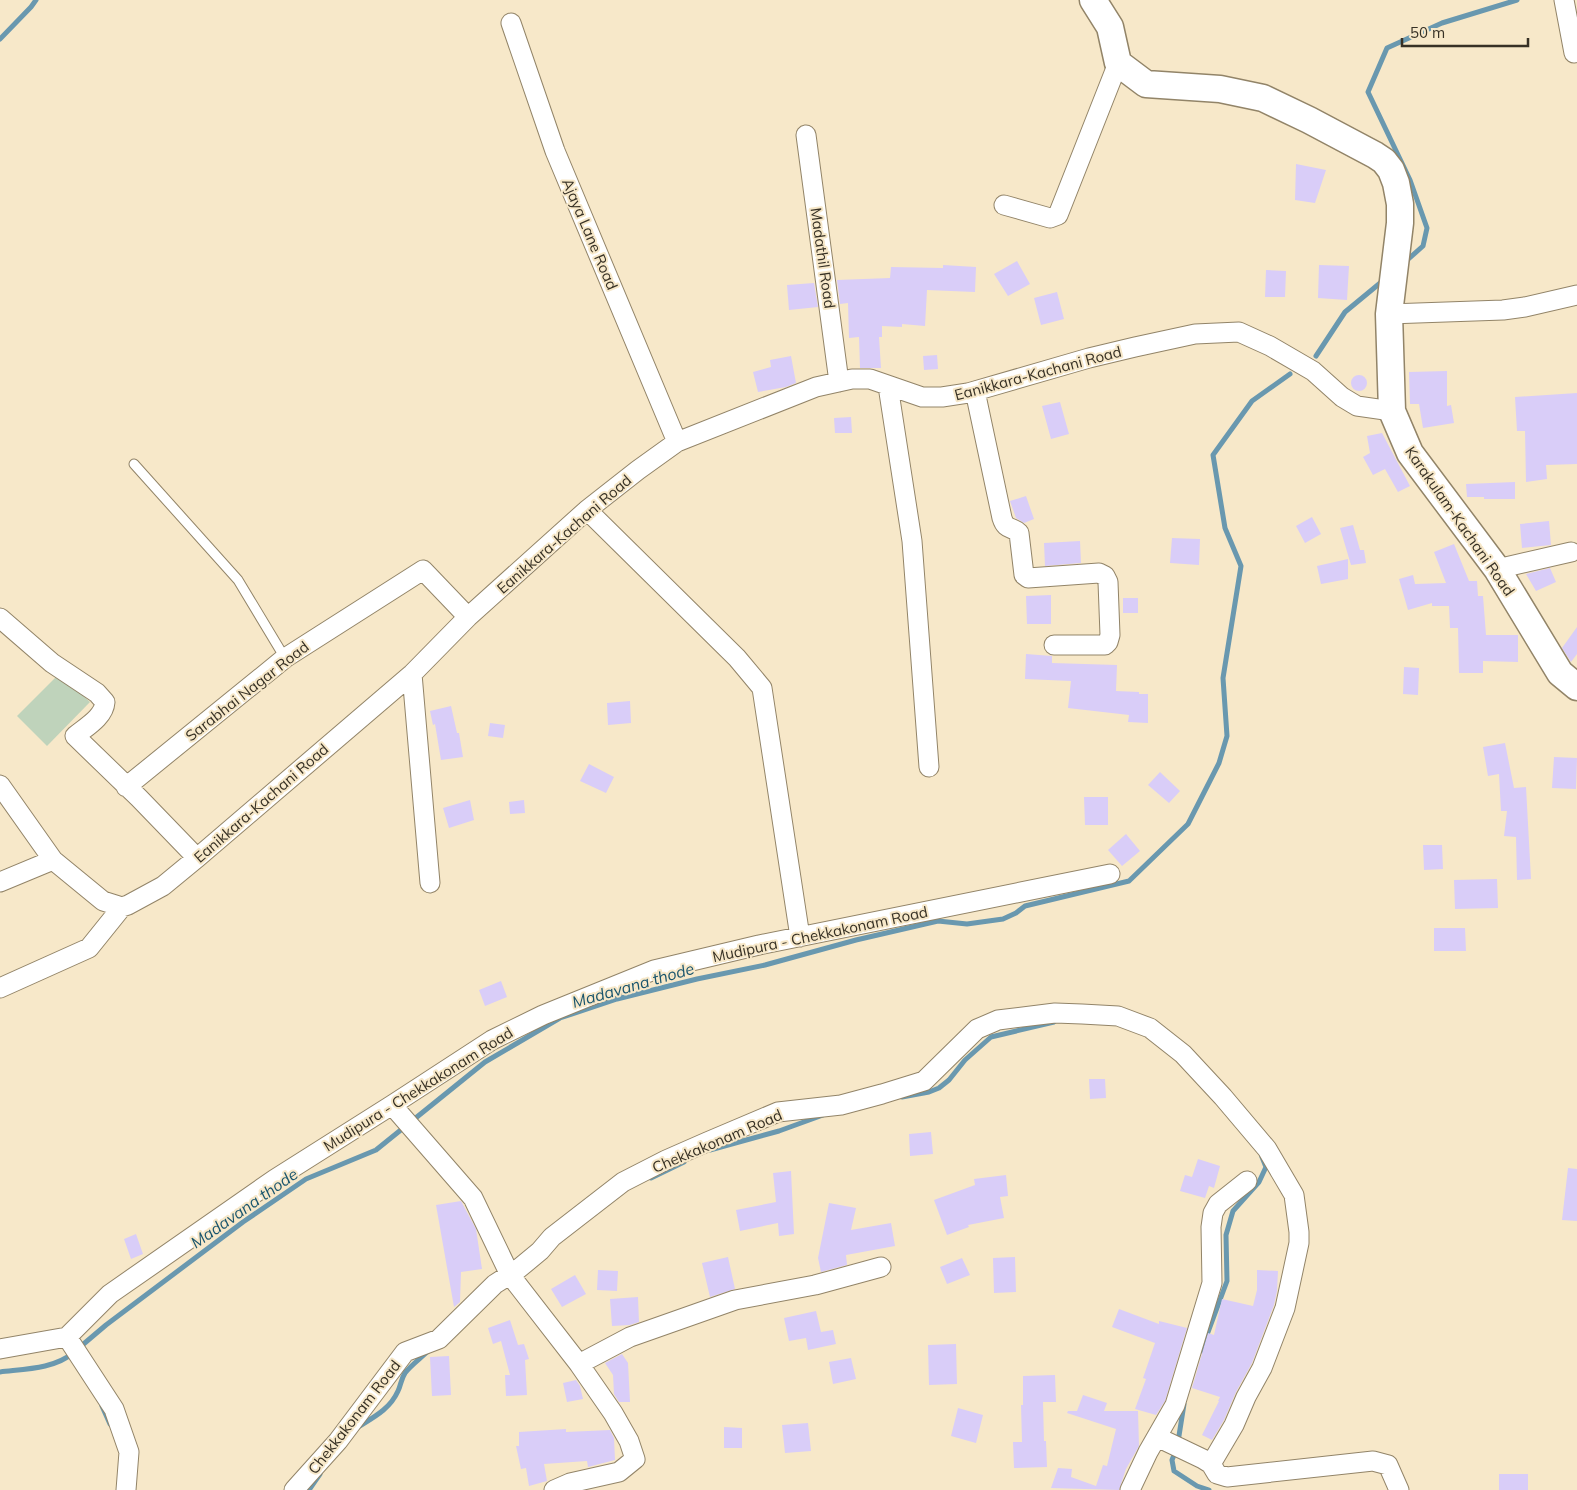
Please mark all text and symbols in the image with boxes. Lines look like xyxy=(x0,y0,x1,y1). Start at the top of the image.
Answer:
scale bar xyxy=(1402,15,1528,47)
text: 50 m xyxy=(1410,23,1445,42)
street label: Ajaya Lane Road xyxy=(558,175,622,293)
street label: Madathil Road xyxy=(807,206,839,310)
street label: Eanikkara-Kachani Road xyxy=(952,342,1124,404)
street label: Karakulam-Kachani Road xyxy=(1401,443,1519,599)
street label: Eanikkara-Kachani Road xyxy=(493,470,635,598)
street label: Sarabhai Nagar Road xyxy=(182,637,312,745)
street label: Eanikkara-Kachani Road xyxy=(190,739,332,867)
street label: Mudipura - Chekkakonam Road xyxy=(711,902,929,966)
water label: Madavana thode xyxy=(570,958,697,1012)
street label: Mudipura - Chekkakonam Road xyxy=(320,1023,516,1155)
street label: Chekkakonam Road xyxy=(649,1105,785,1177)
water label: Madavana thode xyxy=(187,1164,302,1252)
street label: Chekkakonam Road xyxy=(304,1356,404,1478)

